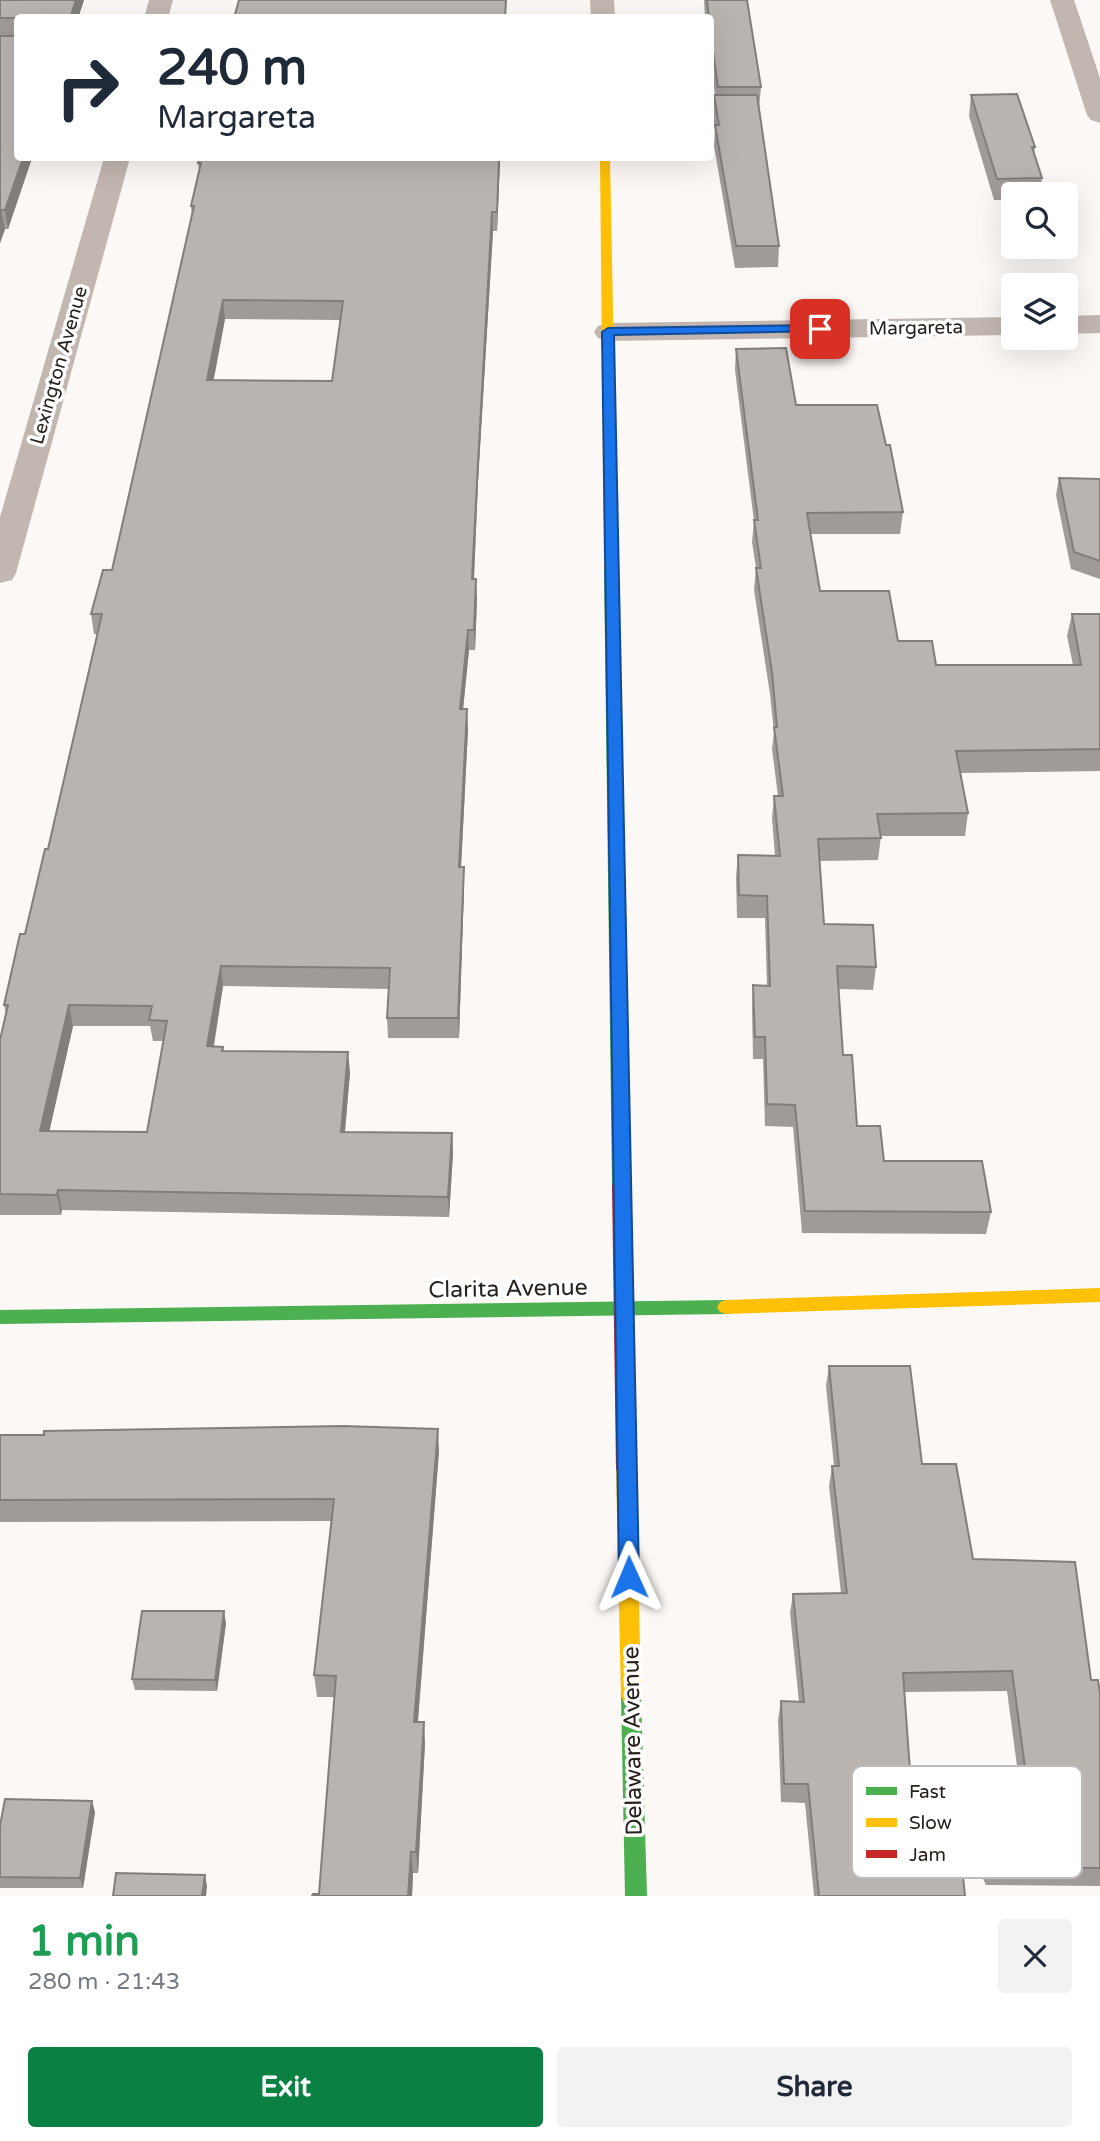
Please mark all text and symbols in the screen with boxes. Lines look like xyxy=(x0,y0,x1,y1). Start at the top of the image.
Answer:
text: 240 m xyxy=(157,39,307,98)
icon: right xyxy=(42,42,133,133)
text: Margareta xyxy=(157,99,316,137)
map controls xyxy=(1001,182,1078,350)
button: search xyxy=(1001,182,1078,259)
button: layers xyxy=(1001,273,1078,350)
street label: Lexington Avenue xyxy=(26,284,92,447)
pin xyxy=(790,299,850,359)
icon: arrive xyxy=(801,310,839,348)
street label: Margareta xyxy=(869,316,963,340)
street label: Clarita Avenue xyxy=(428,1274,588,1304)
position arrow xyxy=(592,1540,666,1614)
street label: Delaware Avenue xyxy=(617,1646,649,1836)
legend xyxy=(852,1766,1082,1878)
text: Fast xyxy=(909,1781,946,1803)
text: Slow xyxy=(909,1812,952,1834)
text: Jam xyxy=(909,1844,946,1866)
text: 1 min xyxy=(28,1916,140,1967)
button: close xyxy=(998,1919,1072,1993)
text: 280 m · 21:43 xyxy=(28,1968,180,1996)
button: Exit xyxy=(28,2047,543,2127)
button: Share xyxy=(557,2047,1072,2127)

